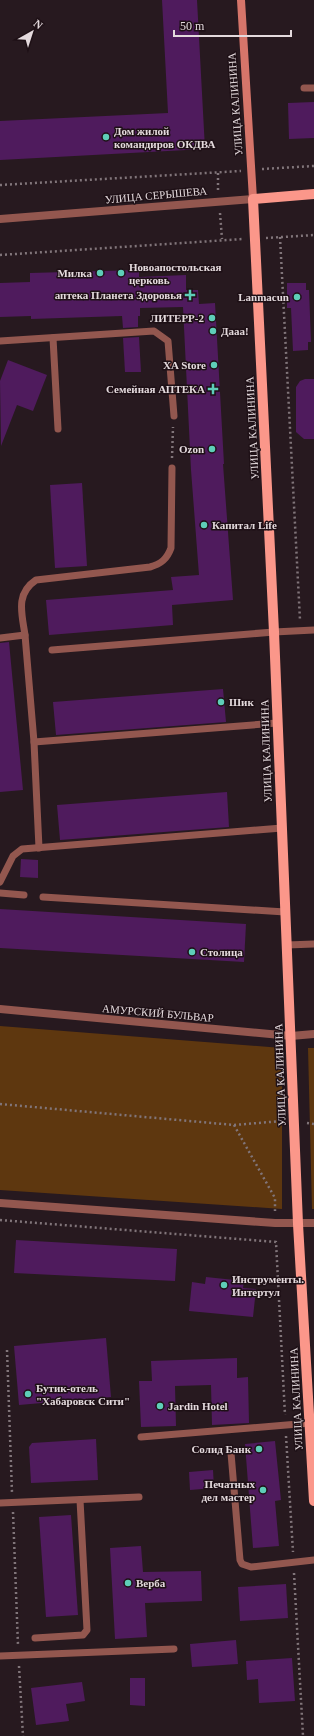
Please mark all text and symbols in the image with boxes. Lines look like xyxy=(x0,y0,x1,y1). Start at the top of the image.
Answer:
north arrow xyxy=(12,12,52,52)
scale bar xyxy=(174,12,291,38)
text: N xyxy=(31,17,45,31)
text: 50 m xyxy=(180,19,205,33)
street label: УЛИЦА КАЛИНИНА xyxy=(225,52,245,156)
place label: Дом жилой командиров ОКДВА xyxy=(114,125,215,150)
marker: Дом жилой командиров ОКДВА xyxy=(101,132,111,142)
street label: УЛИЦА СЕРЫШЕВА xyxy=(104,185,208,205)
place label: Новоапостольская церковь xyxy=(129,261,221,286)
place label: Милка xyxy=(57,267,92,279)
marker: Милка xyxy=(95,268,105,278)
marker: Новоапостольская церковь xyxy=(116,268,126,278)
place label: аптека Планета Здоровья xyxy=(55,289,182,301)
marker: аптека Планета Здоровья xyxy=(185,290,195,300)
place label: Lanmacun xyxy=(238,291,289,303)
marker: Lanmacun xyxy=(292,292,302,302)
place label: ЛИТЕРР-2 xyxy=(150,312,204,324)
marker: ЛИТЕРР-2 xyxy=(207,313,217,323)
place label: Дааа! xyxy=(221,325,249,337)
marker: Дааа! xyxy=(208,326,218,336)
place label: XA Store xyxy=(163,359,206,371)
marker: XA Store xyxy=(209,360,219,370)
street label: УЛИЦА КАЛИНИНА xyxy=(243,376,261,480)
place label: Семейная АПТЕКА xyxy=(106,383,205,395)
marker: Семейная АПТЕКА xyxy=(208,384,218,394)
place label: Ozon xyxy=(179,443,204,455)
marker: Ozon xyxy=(207,444,217,454)
place label: Капитал Life xyxy=(212,519,277,531)
marker: Капитал Life xyxy=(199,520,209,530)
place label: Шик xyxy=(229,696,254,708)
marker: Шик xyxy=(216,697,226,707)
street label: УЛИЦА КАЛИНИНА xyxy=(258,699,274,803)
place label: Столица xyxy=(200,946,243,958)
marker: Столица xyxy=(187,947,197,957)
street label: АМУРСКИЙ БУЛЬВАР xyxy=(102,1002,214,1024)
street label: УЛИЦА КАЛИНИНА xyxy=(272,1023,288,1127)
place label: Инструменты. Интертул xyxy=(232,1273,304,1298)
marker: Инструменты. Интертул xyxy=(219,1280,229,1290)
street label: УЛИЦА КАЛИНИНА xyxy=(287,1347,305,1451)
place label: Бутик-отель "Хабаровск Сити" xyxy=(36,1382,130,1407)
marker: Бутик-отель "Хабаровск Сити" xyxy=(23,1389,33,1399)
place label: Jardin Hotel xyxy=(168,1400,228,1412)
marker: Jardin Hotel xyxy=(155,1401,165,1411)
place label: Солид Банк xyxy=(191,1443,252,1455)
marker: Солид Банк xyxy=(254,1444,264,1454)
place label: Печатных дел мастер xyxy=(201,1478,255,1503)
marker: Печатных дел мастер xyxy=(258,1485,268,1495)
place label: Верба xyxy=(136,1577,166,1589)
marker: Верба xyxy=(123,1578,133,1588)

